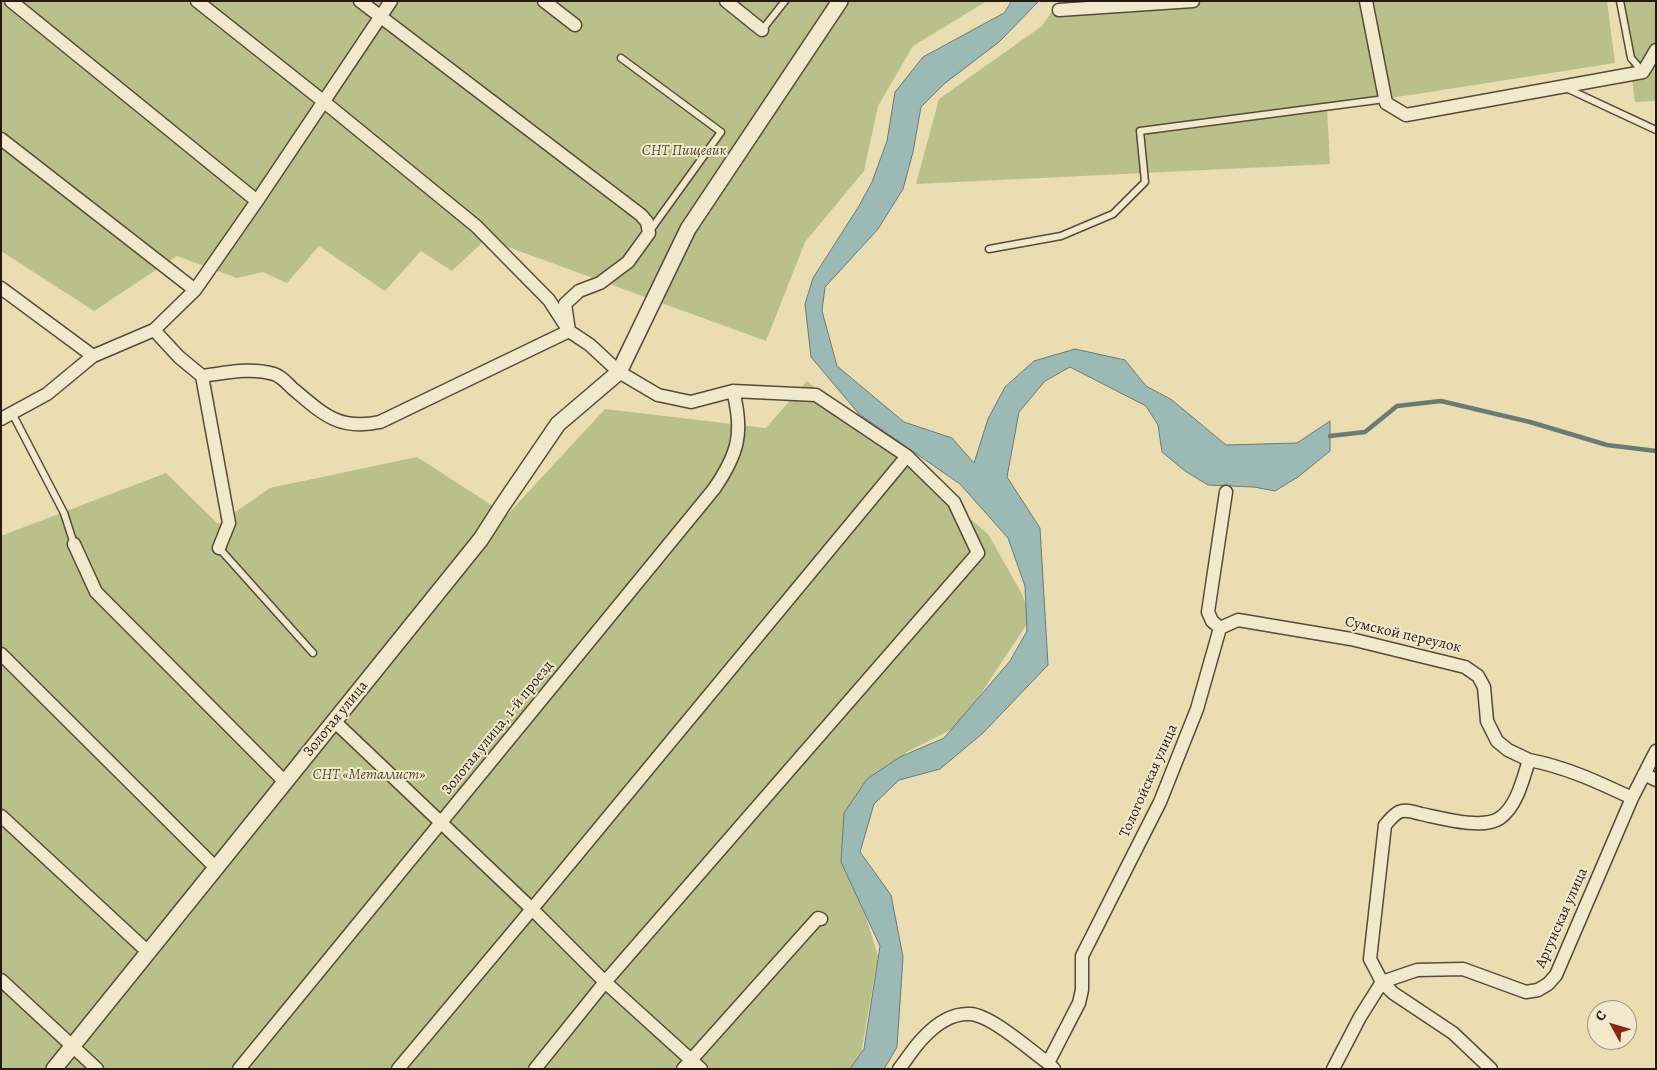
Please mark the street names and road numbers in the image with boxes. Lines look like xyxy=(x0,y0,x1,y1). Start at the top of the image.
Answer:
street label: Сумской переулок xyxy=(1343,613,1463,657)
street label: Золотая улица, 1-й проезд xyxy=(438,657,558,799)
street label: Золотая улица xyxy=(300,677,372,761)
street label: Тологойская улица xyxy=(1116,722,1182,840)
street label: Аргунская улица xyxy=(1532,865,1592,971)

